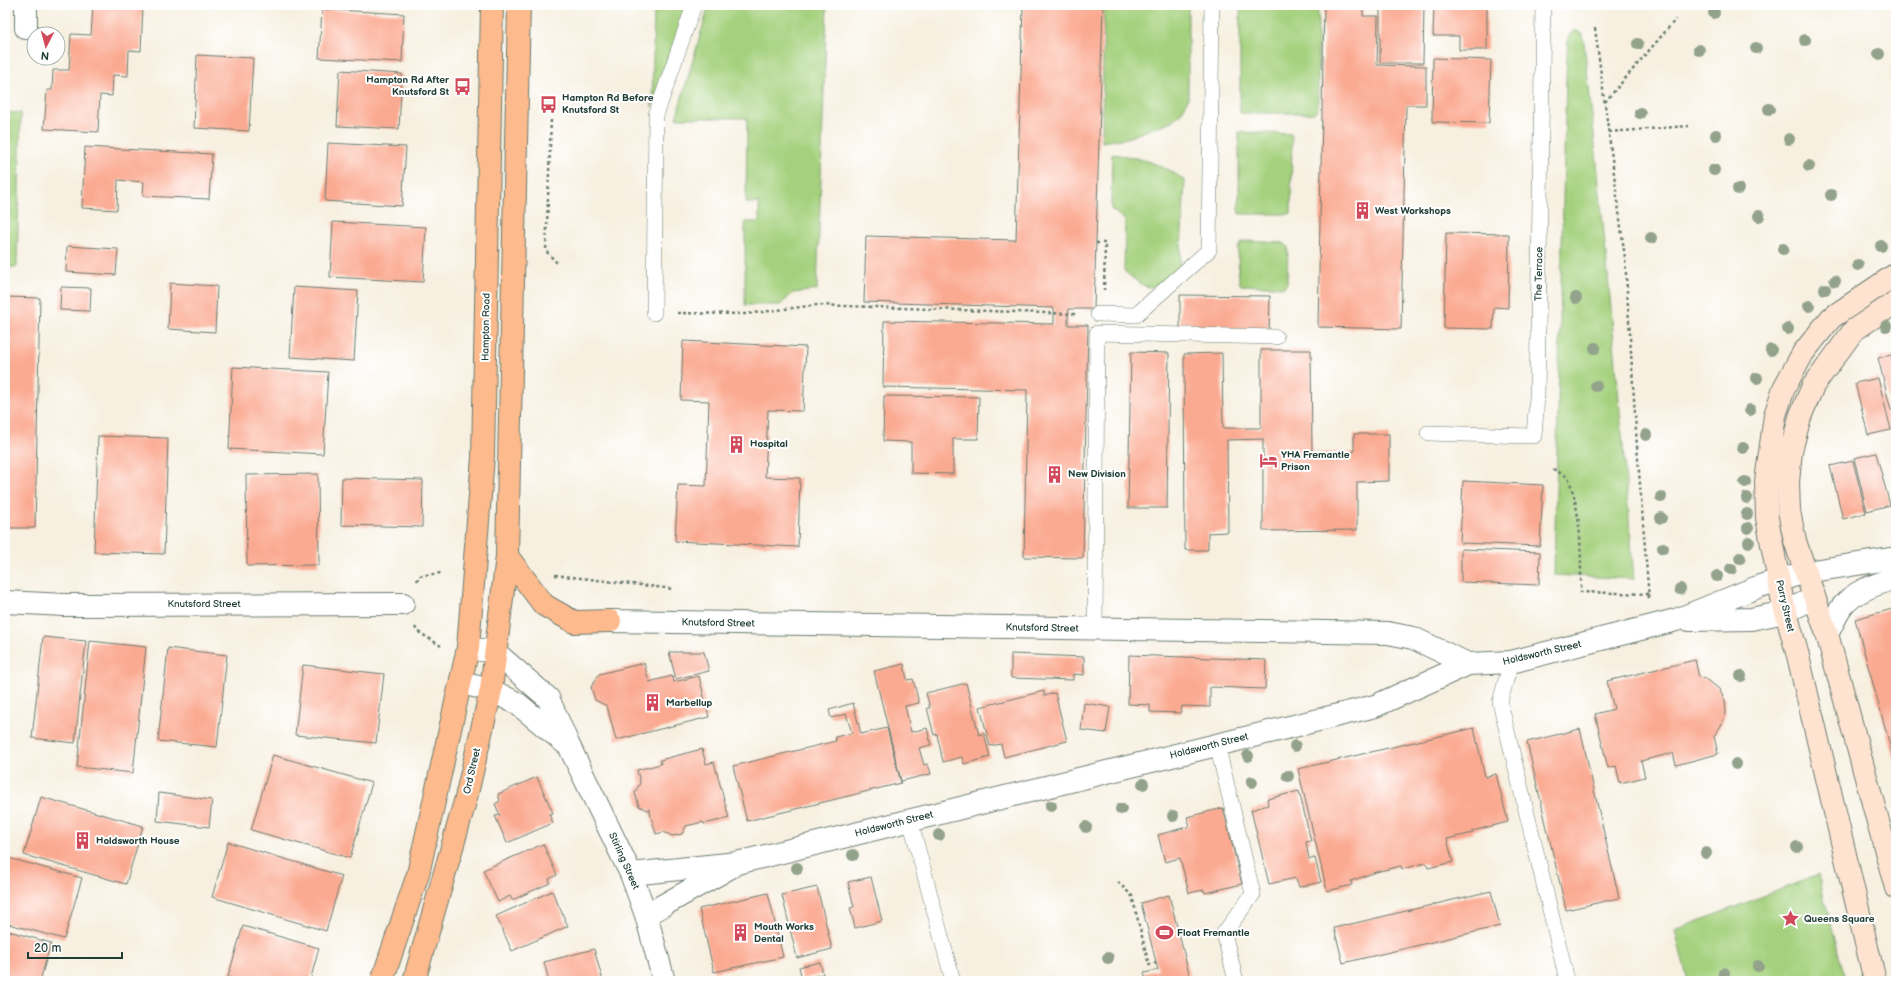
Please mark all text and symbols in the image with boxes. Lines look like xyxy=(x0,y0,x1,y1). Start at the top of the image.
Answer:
north arrow xyxy=(26,26,66,66)
text: N xyxy=(40,49,50,62)
place label: Hampton Rd After Knutsford St xyxy=(366,74,450,98)
bus stop icon: Hampton Rd After Knutsford St xyxy=(452,76,472,96)
place label: Hampton Rd Before Knutsford St xyxy=(562,92,654,116)
bus stop icon: Hampton Rd Before Knutsford St xyxy=(539,94,559,114)
building icon: West Workshops xyxy=(1352,201,1372,221)
place label: West Workshops xyxy=(1375,205,1451,217)
street label: The Terrace xyxy=(1533,247,1545,301)
street label: Hampton Road xyxy=(479,293,493,361)
building icon: Hospital xyxy=(727,434,747,454)
place label: Hospital xyxy=(750,438,788,450)
place label: YHA Fremantle Prison xyxy=(1281,449,1350,473)
hotel icon: YHA Fremantle Prison xyxy=(1258,451,1278,471)
building icon: New Division xyxy=(1045,464,1065,484)
place label: New Division xyxy=(1068,468,1126,480)
street label: Parry Street xyxy=(1773,579,1797,633)
street label: Knutsford Street xyxy=(167,598,241,610)
street label: Knutsford Street xyxy=(681,616,755,630)
street label: Knutsford Street xyxy=(1005,621,1079,635)
street label: Holdsworth Street xyxy=(1501,638,1583,668)
building icon: Marbellup xyxy=(643,693,663,713)
place label: Marbellup xyxy=(666,697,713,709)
street label: Holdsworth Street xyxy=(1169,730,1249,762)
street label: Ord Street xyxy=(461,747,483,795)
street label: Holdsworth Street xyxy=(854,808,934,840)
building icon: Holdsworth House xyxy=(73,831,93,851)
street label: Stirling Street xyxy=(606,831,642,891)
place label: Holdsworth House xyxy=(96,835,180,847)
place icon: Queens Square xyxy=(1781,909,1801,929)
place label: Queens Square xyxy=(1804,913,1875,925)
place label: Mouth Works Dental xyxy=(754,921,814,945)
building icon: Mouth Works Dental xyxy=(731,923,751,943)
sports icon: Float Fremantle xyxy=(1154,923,1174,943)
place label: Float Fremantle xyxy=(1177,927,1250,939)
scale bar xyxy=(28,934,122,960)
text: 20 m xyxy=(34,941,61,956)

